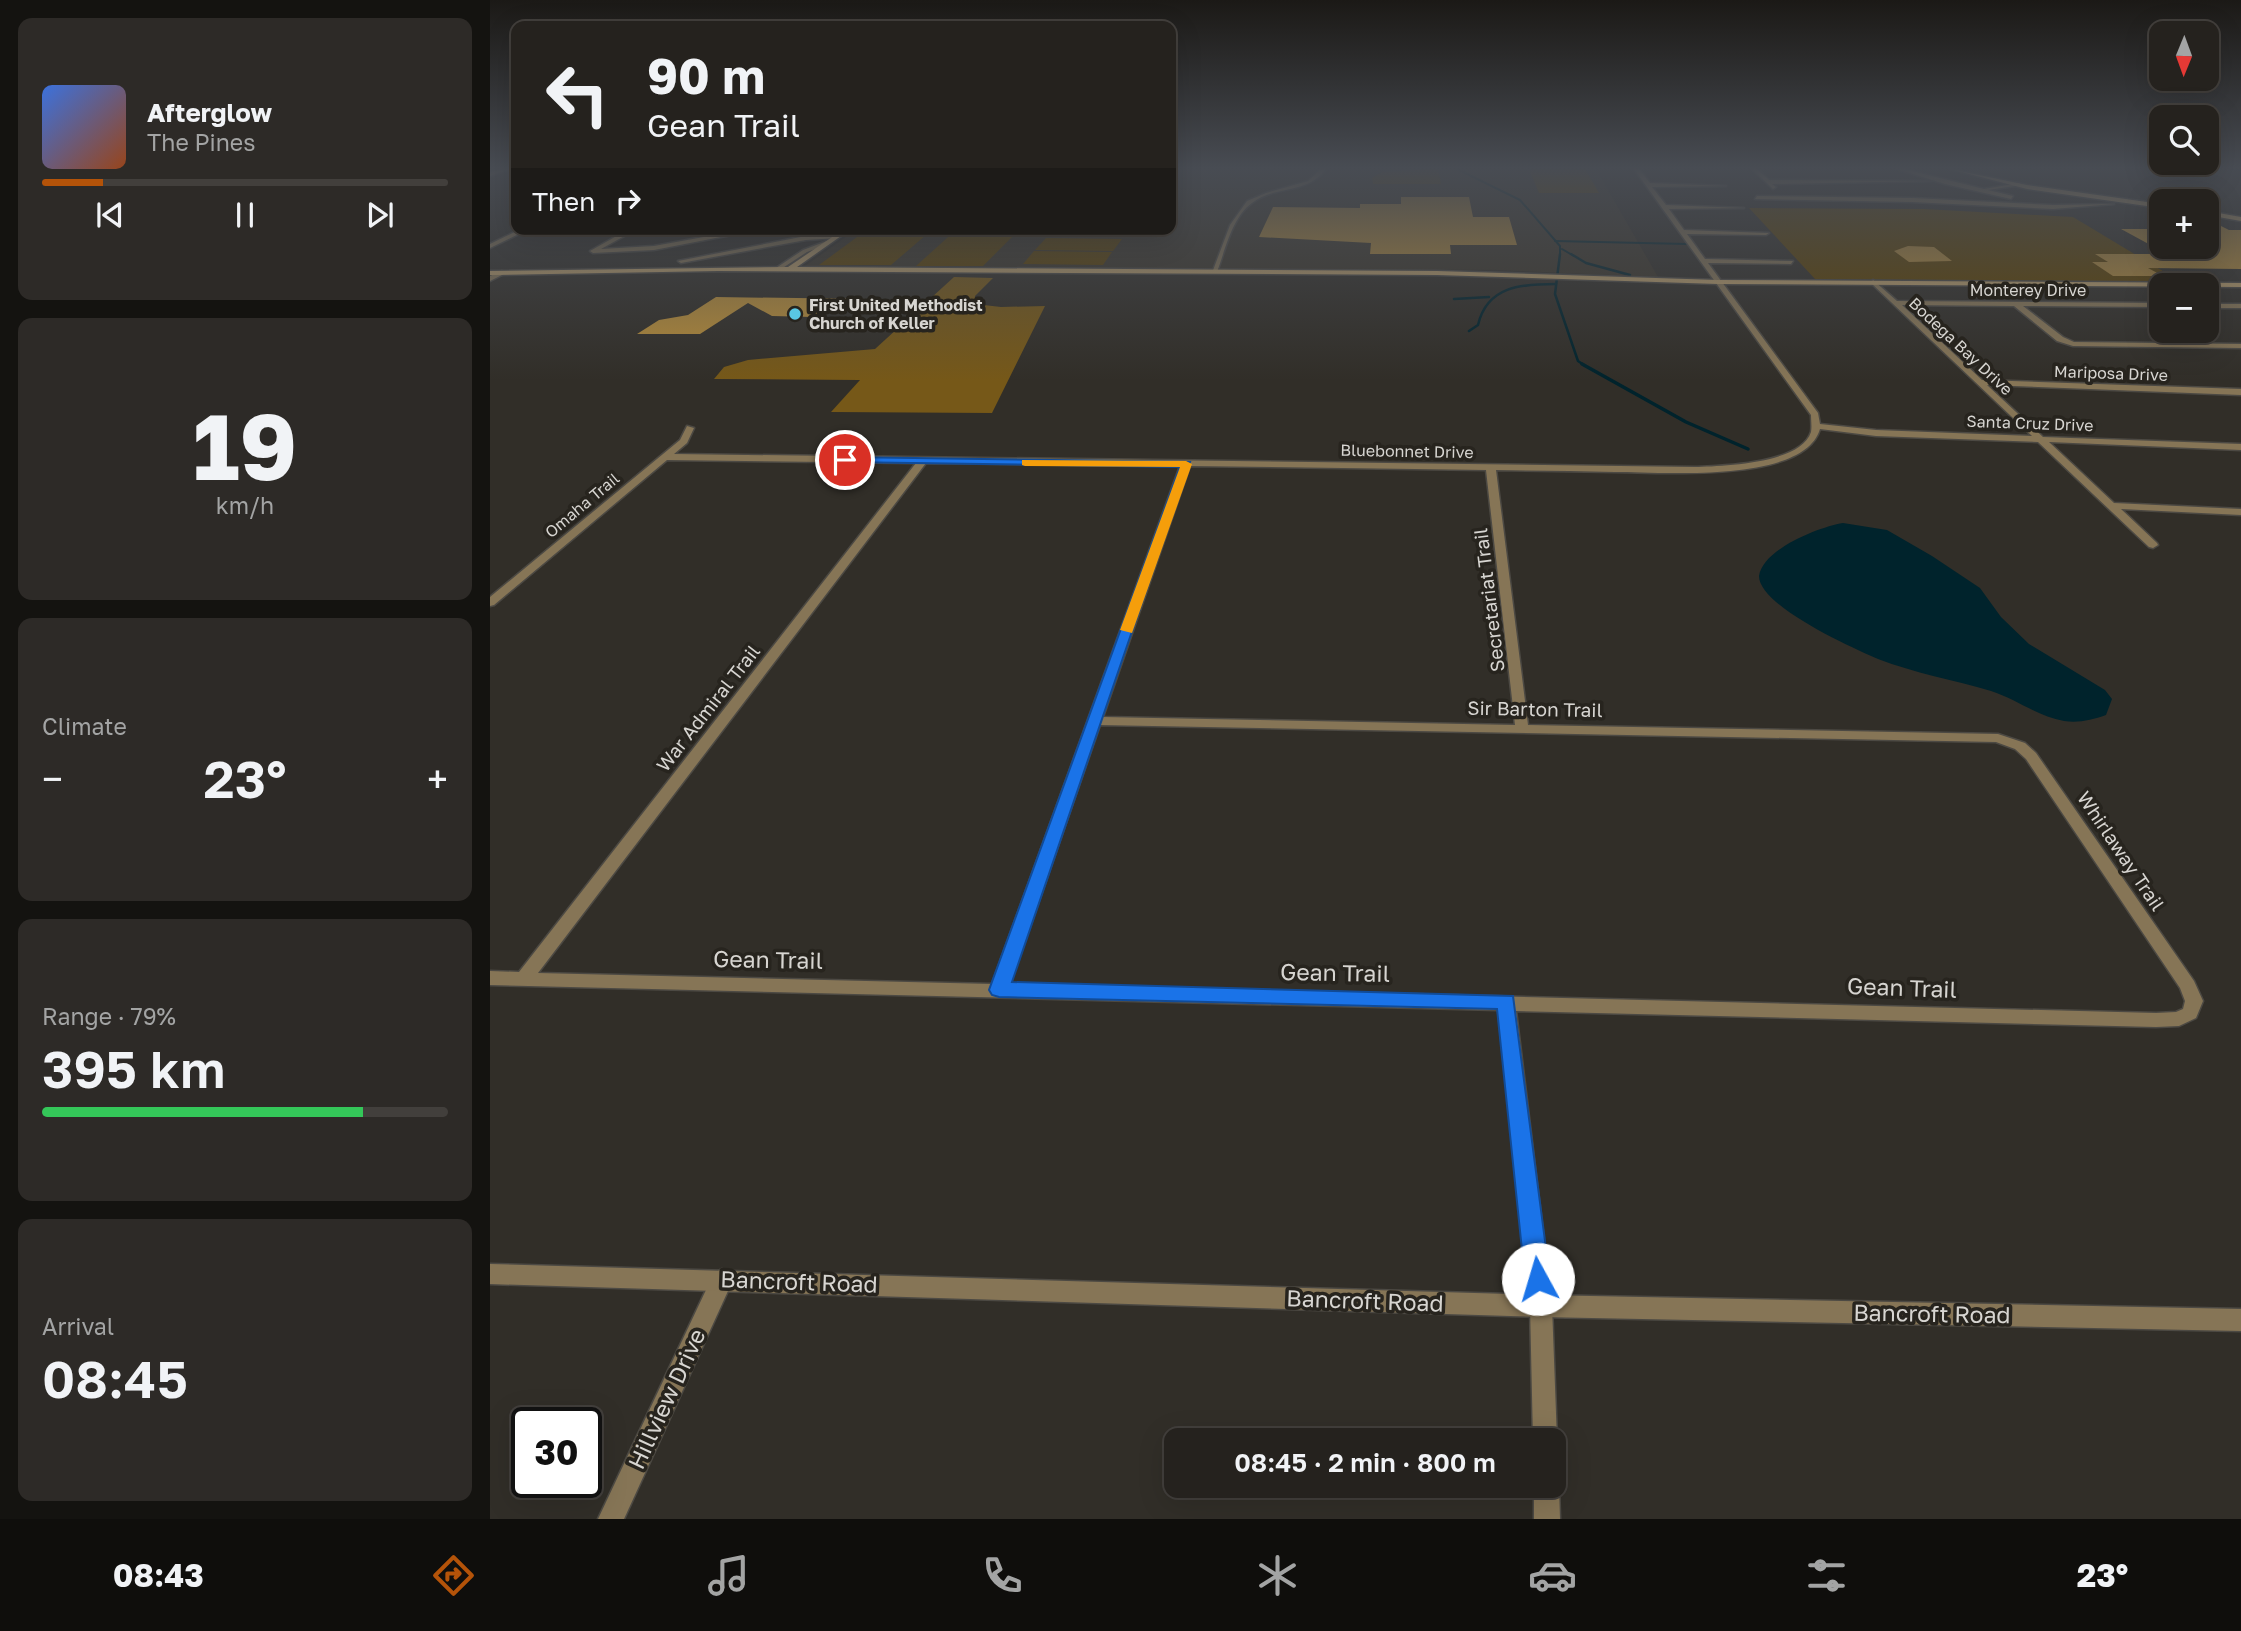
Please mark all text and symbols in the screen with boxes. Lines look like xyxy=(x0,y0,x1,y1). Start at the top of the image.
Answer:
north arrow xyxy=(2149,21,2219,91)
map controls xyxy=(2149,21,2219,343)
text: 90 m xyxy=(647,46,765,105)
icon: left xyxy=(532,49,623,140)
text: Afterglow xyxy=(147,97,272,128)
button: search xyxy=(2149,105,2219,175)
text: Gean Trail xyxy=(647,106,800,144)
text: The Pines xyxy=(147,128,255,156)
icon: right xyxy=(609,182,647,220)
text: Then xyxy=(532,186,595,217)
button: + xyxy=(2149,189,2219,259)
icon: previous xyxy=(91,196,129,234)
icon: pause xyxy=(226,196,264,234)
icon: next xyxy=(361,196,399,234)
button: − xyxy=(2149,273,2219,343)
street label: Monterey Drive xyxy=(1970,280,2086,300)
street label: Bodega Bay Drive xyxy=(1905,293,2017,399)
place label: First United Methodist Church of Keller xyxy=(809,295,983,333)
marker: First United Methodist Church of Keller xyxy=(787,306,803,322)
street label: Mariposa Drive xyxy=(2054,361,2168,385)
text: 19 xyxy=(193,391,297,500)
street label: Santa Cruz Drive xyxy=(1966,411,2094,435)
pin xyxy=(815,430,875,490)
street label: Bluebonnet Drive xyxy=(1340,440,1474,462)
icon: arrive xyxy=(826,441,864,479)
street label: Omaha Trail xyxy=(541,468,623,542)
text: km/h xyxy=(216,491,274,519)
street label: Secretariat Trail xyxy=(1468,527,1509,673)
street label: War Admiral Trail xyxy=(651,640,764,776)
street label: Sir Barton Trail xyxy=(1467,696,1603,721)
text: Climate xyxy=(42,712,127,740)
text: 23° xyxy=(204,747,286,809)
text: − xyxy=(42,756,63,801)
text: + xyxy=(427,756,448,801)
street label: Whirlaway Trail xyxy=(2073,787,2170,915)
street label: Gean Trail xyxy=(713,944,823,974)
street label: Gean Trail xyxy=(1280,957,1390,987)
street label: Gean Trail xyxy=(1847,971,1957,1003)
text: Range · 79% xyxy=(42,1002,176,1030)
text: 395 km xyxy=(42,1037,225,1099)
position arrow xyxy=(1501,1242,1575,1316)
street label: Bancroft Road xyxy=(720,1264,878,1298)
street label: Bancroft Road xyxy=(1286,1283,1444,1317)
street label: Bancroft Road xyxy=(1853,1298,2011,1328)
text: Arrival xyxy=(42,1312,114,1340)
street label: Hillview Drive xyxy=(621,1324,711,1473)
text: 08:45 xyxy=(42,1347,188,1409)
speed limit sign: 30 xyxy=(511,1407,602,1498)
text: 08:45 · 2 min · 800 m xyxy=(1234,1447,1496,1478)
icon: directions xyxy=(429,1551,478,1600)
icon: music xyxy=(704,1551,753,1600)
icon: phone xyxy=(978,1551,1027,1600)
icon: climate xyxy=(1253,1551,1302,1600)
icon: car xyxy=(1528,1551,1577,1600)
icon: filters xyxy=(1802,1551,1851,1600)
text: 08:43 xyxy=(113,1556,204,1594)
text: 23° xyxy=(2077,1556,2128,1594)

